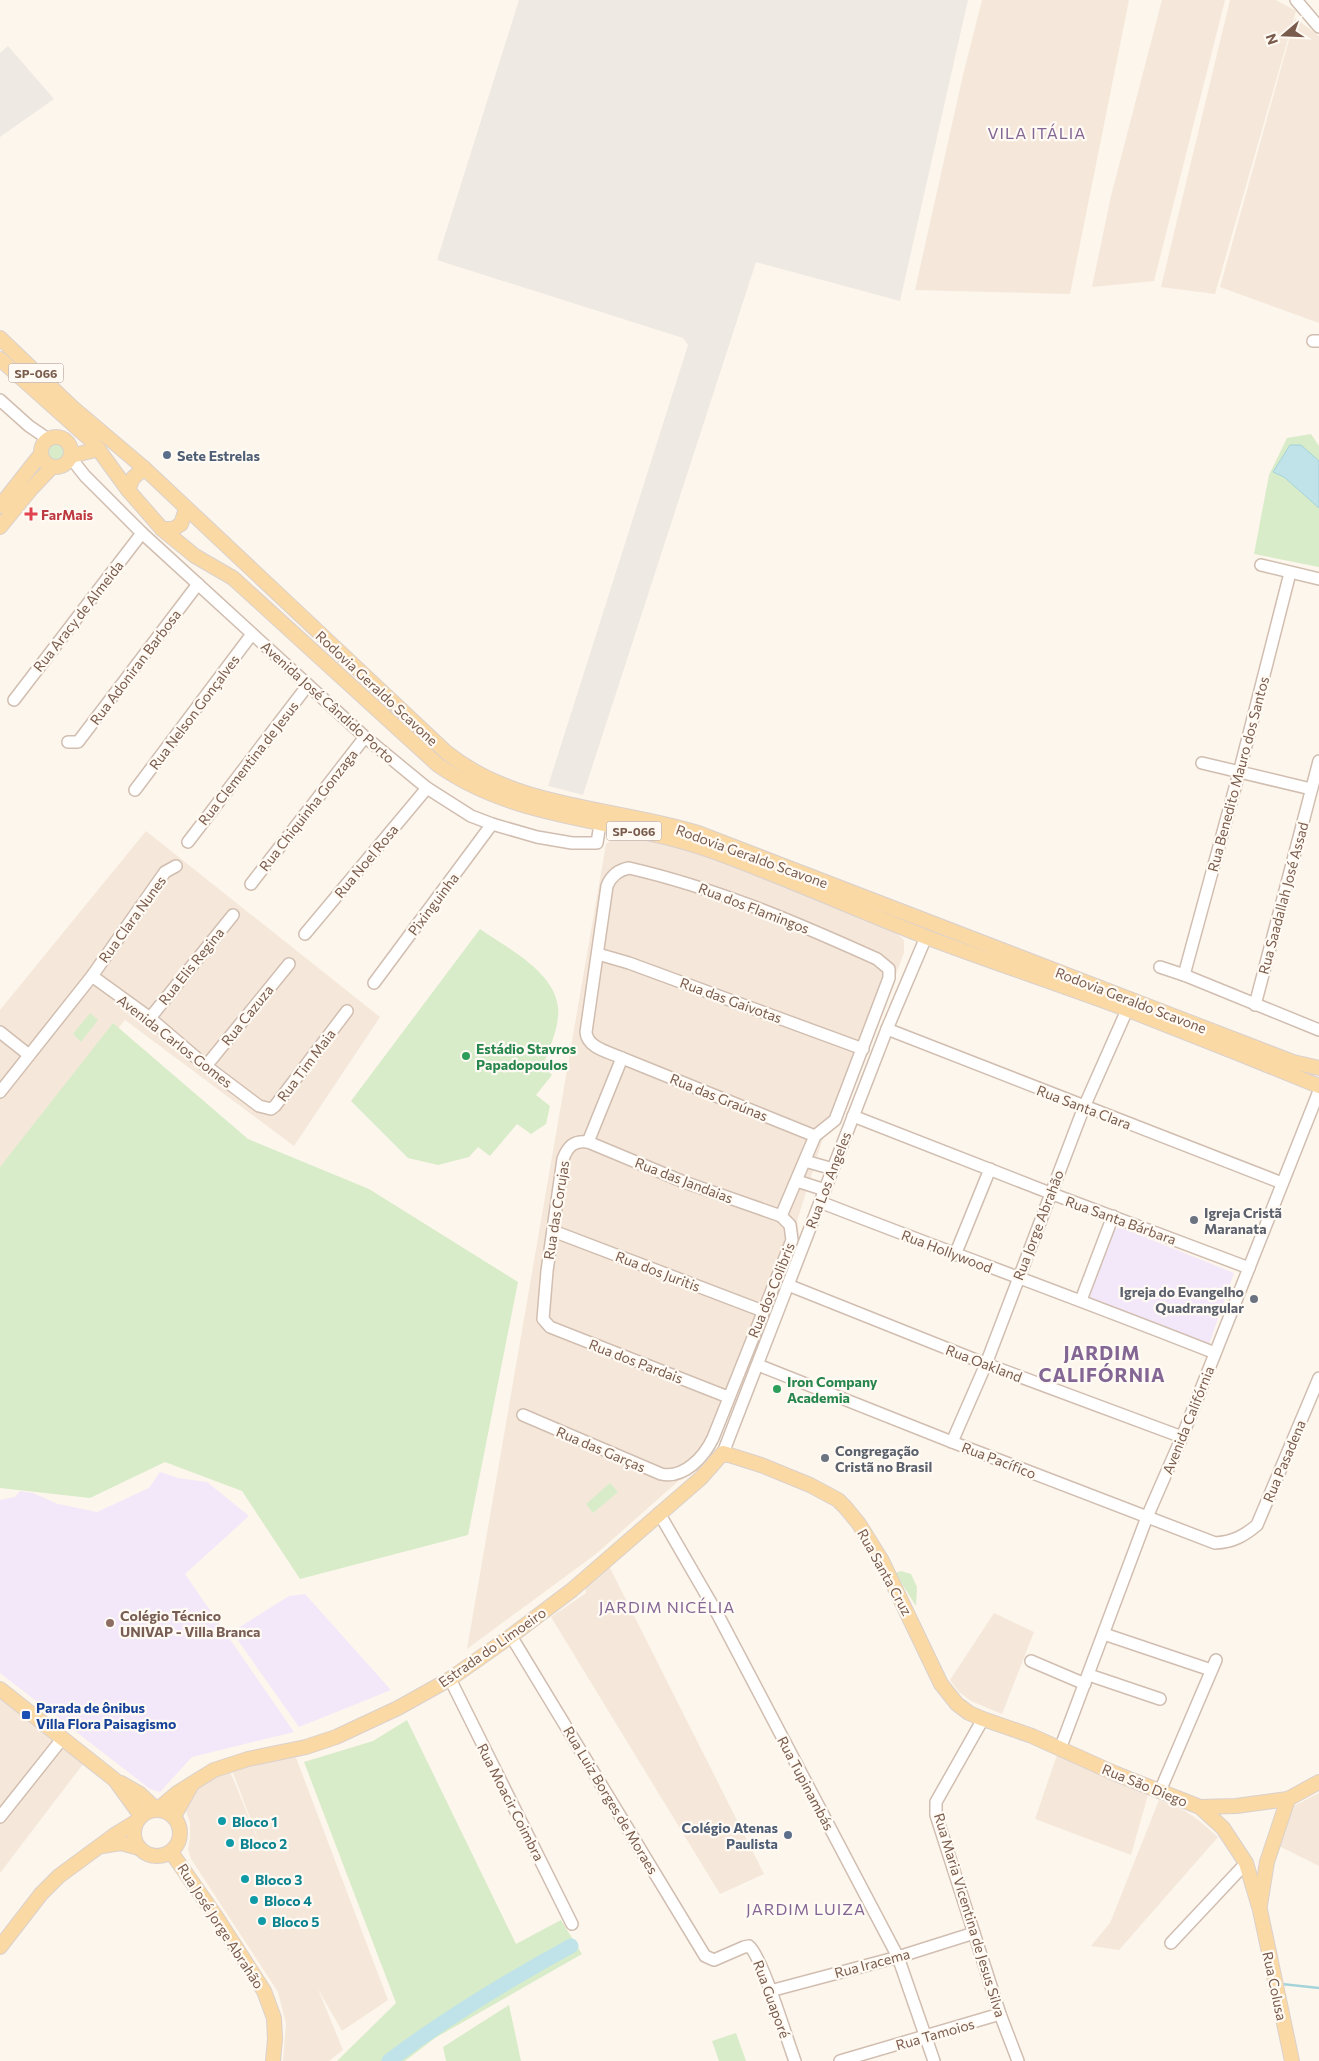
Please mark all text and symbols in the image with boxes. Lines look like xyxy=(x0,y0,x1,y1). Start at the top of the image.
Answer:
north arrow xyxy=(1259,10,1309,60)
text: N xyxy=(1261,32,1281,47)
district label: VILA ITÁLIA xyxy=(988,123,1086,142)
road number: SP-066 xyxy=(8,363,64,382)
place label: Sete Estrelas xyxy=(177,447,260,464)
marker: Sete Estrelas xyxy=(161,449,173,461)
place label: FarMais xyxy=(41,506,94,523)
marker: FarMais xyxy=(25,508,37,520)
street label: Rua Aracy de Almeida xyxy=(29,557,127,675)
street label: Rua Adoniran Barbosa xyxy=(86,606,184,728)
street label: Rodovia Geraldo Scavone xyxy=(313,627,441,749)
street label: Avenida José Cândido Porto xyxy=(258,637,398,767)
street label: Rua Nelson Gonçalves xyxy=(145,651,243,773)
street label: Rua Benedito Mauro dos Santos xyxy=(1204,675,1272,873)
street label: Rua Clementina de Jesus xyxy=(194,698,302,828)
street label: Rua Chiquinha Gonzaga xyxy=(255,746,361,874)
street label: Rua Saadallah José Assad xyxy=(1254,820,1312,976)
street label: Rua Noel Rosa xyxy=(330,821,402,901)
road number: SP-066 xyxy=(606,821,662,840)
street label: Rodovia Geraldo Scavone xyxy=(674,821,830,891)
street label: Pixinguinha xyxy=(404,869,462,939)
street label: Rua Clara Nunes xyxy=(95,872,169,966)
street label: Rua dos Flamingos xyxy=(696,879,812,937)
street label: Rua Elis Regina xyxy=(155,924,227,1008)
street label: Rodovia Geraldo Scavone xyxy=(1053,963,1209,1037)
street label: Rua das Gaivotas xyxy=(678,974,784,1026)
street label: Rua Cazuza xyxy=(217,981,277,1049)
street label: Avenida Carlos Gomes xyxy=(114,991,236,1091)
street label: Rua Tim Maia xyxy=(273,1025,339,1105)
place label: Estádio Stavros Papadopoulos xyxy=(476,1040,577,1073)
marker: Estádio Stavros Papadopoulos xyxy=(460,1050,472,1062)
street label: Rua das Graúnas xyxy=(668,1070,770,1124)
street label: Rua Santa Clara xyxy=(1034,1081,1134,1133)
street label: Rua Los Angeles xyxy=(802,1129,854,1231)
street label: Rua das Jandaias xyxy=(633,1153,735,1207)
street label: Rua das Corujas xyxy=(540,1159,572,1261)
street label: Rua Jorge Abrahão xyxy=(1009,1167,1067,1283)
street label: Rua Santa Bárbara xyxy=(1063,1192,1179,1248)
place label: Igreja Cristã Maranata xyxy=(1204,1204,1282,1237)
marker: Igreja Cristã Maranata xyxy=(1188,1214,1200,1226)
street label: Rua Hollywood xyxy=(899,1226,995,1276)
street label: Rua dos Colibris xyxy=(744,1240,798,1340)
street label: Rua dos Juritis xyxy=(613,1247,703,1295)
place label: Igreja do Evangelho Quadrangular xyxy=(1120,1283,1244,1316)
marker: Igreja do Evangelho Quadrangular xyxy=(1248,1293,1260,1305)
street label: Rua dos Pardais xyxy=(587,1335,685,1387)
street label: Rua Oakland xyxy=(943,1341,1025,1385)
district label: JARDIM CALIFÓRNIA xyxy=(1038,1341,1166,1386)
street label: Avenida Califórnia xyxy=(1159,1363,1217,1477)
place label: Iron Company Academia xyxy=(787,1373,878,1406)
marker: Iron Company Academia xyxy=(771,1383,783,1395)
street label: Rua Pasadena xyxy=(1259,1417,1309,1505)
street label: Rua das Garças xyxy=(554,1423,648,1475)
street label: Rua Pacífico xyxy=(959,1438,1039,1482)
place label: Congregação Cristã no Brasil xyxy=(835,1442,932,1475)
marker: Congregação Cristã no Brasil xyxy=(819,1452,831,1464)
street label: Rua Santa Cruz xyxy=(854,1526,916,1618)
district label: JARDIM NICÉLIA xyxy=(599,1597,735,1616)
street label: Estrada do Limoeiro xyxy=(435,1604,549,1690)
place label: Colégio Técnico UNIVAP - Villa Branca xyxy=(120,1607,261,1640)
marker: Colégio Técnico UNIVAP - Villa Branca xyxy=(104,1617,116,1629)
place label: Parada de ônibus Villa Flora Paisagismo xyxy=(36,1699,176,1732)
marker: Parada de ônibus Villa Flora Paisagismo xyxy=(20,1709,32,1721)
street label: Rua Luiz Borges de Moraes xyxy=(560,1723,662,1877)
street label: Rua Tupinambás xyxy=(774,1733,838,1833)
street label: Rua Moacir Coimbra xyxy=(474,1740,548,1864)
street label: Rua São Diego xyxy=(1100,1760,1190,1810)
street label: Rua Maria Vicentina de Jesus Silva xyxy=(931,1811,1009,2019)
place label: Bloco 1 xyxy=(232,1813,278,1830)
marker: Bloco 1 xyxy=(216,1815,228,1827)
place label: Colégio Atenas Paulista xyxy=(682,1819,778,1852)
marker: Colégio Atenas Paulista xyxy=(782,1829,794,1841)
place label: Bloco 2 xyxy=(240,1835,287,1852)
marker: Bloco 2 xyxy=(224,1837,236,1849)
street label: Rua José Jorge Abrahão xyxy=(174,1860,268,1992)
place label: Bloco 3 xyxy=(255,1871,302,1888)
marker: Bloco 3 xyxy=(239,1873,251,1885)
place label: Bloco 4 xyxy=(264,1892,312,1909)
marker: Bloco 4 xyxy=(248,1894,260,1906)
district label: JARDIM LUIZA xyxy=(746,1899,866,1918)
place label: Bloco 5 xyxy=(272,1913,319,1930)
marker: Bloco 5 xyxy=(256,1915,268,1927)
street label: Rua Iracema xyxy=(832,1945,912,1981)
street label: Rua Colusa xyxy=(1259,1950,1291,2022)
street label: Rua Guaporé xyxy=(750,1958,794,2040)
street label: Rua Tamoios xyxy=(894,2015,976,2053)

